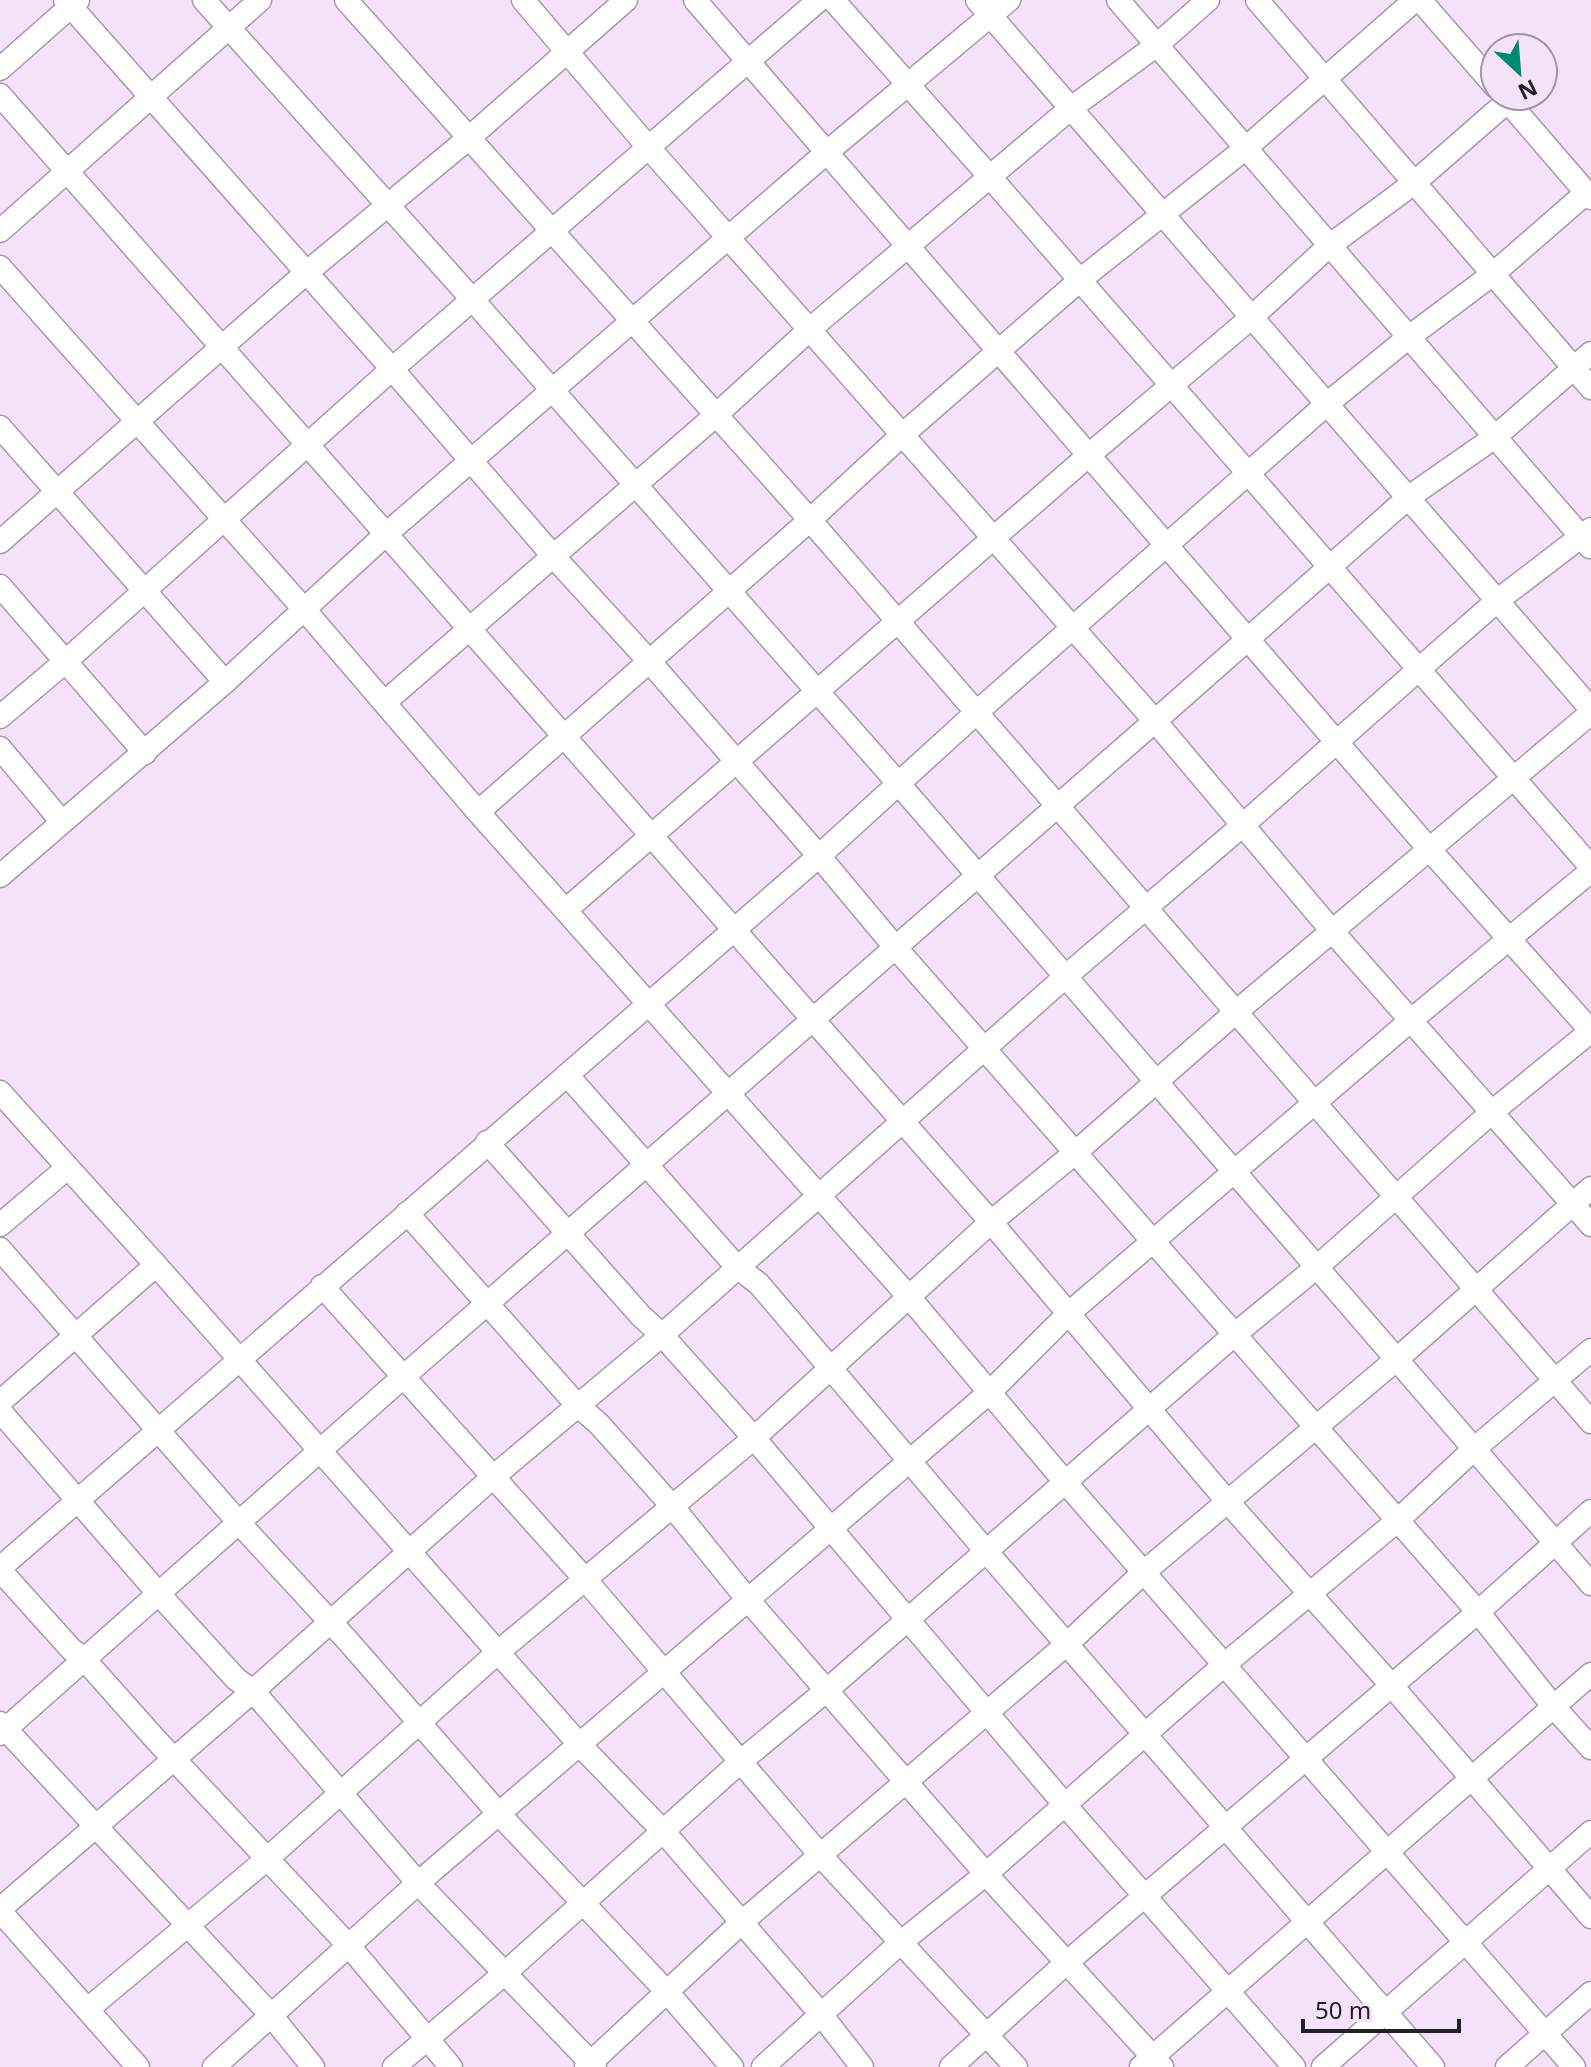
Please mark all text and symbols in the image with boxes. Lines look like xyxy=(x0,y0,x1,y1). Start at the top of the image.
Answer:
north arrow xyxy=(1479,32,1559,112)
text: N xyxy=(1514,73,1543,108)
scale bar xyxy=(1303,1983,1459,2033)
text: 50 m xyxy=(1315,1993,1371,2026)

